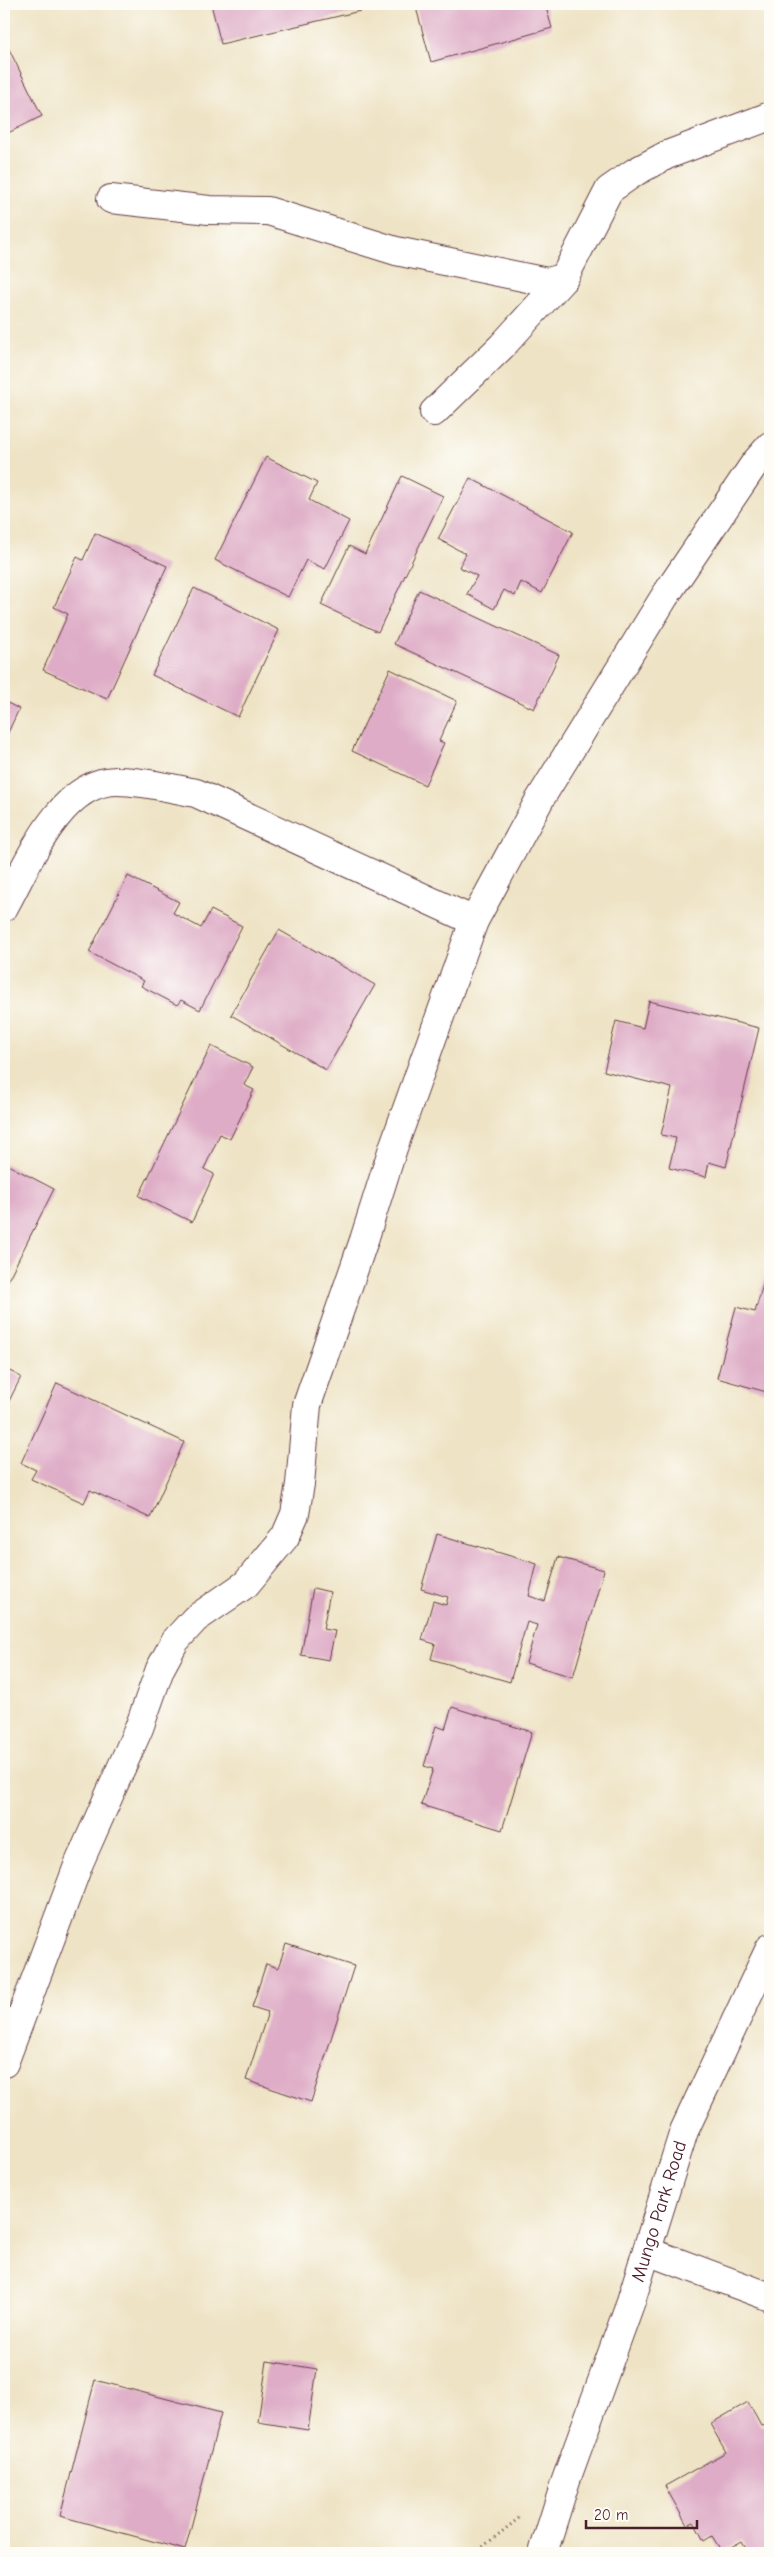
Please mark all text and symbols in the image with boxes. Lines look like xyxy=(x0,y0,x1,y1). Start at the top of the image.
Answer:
street label: Mungo Park Road xyxy=(627,2138,691,2284)
scale bar xyxy=(586,2497,698,2529)
text: 20 m xyxy=(594,2506,628,2524)

